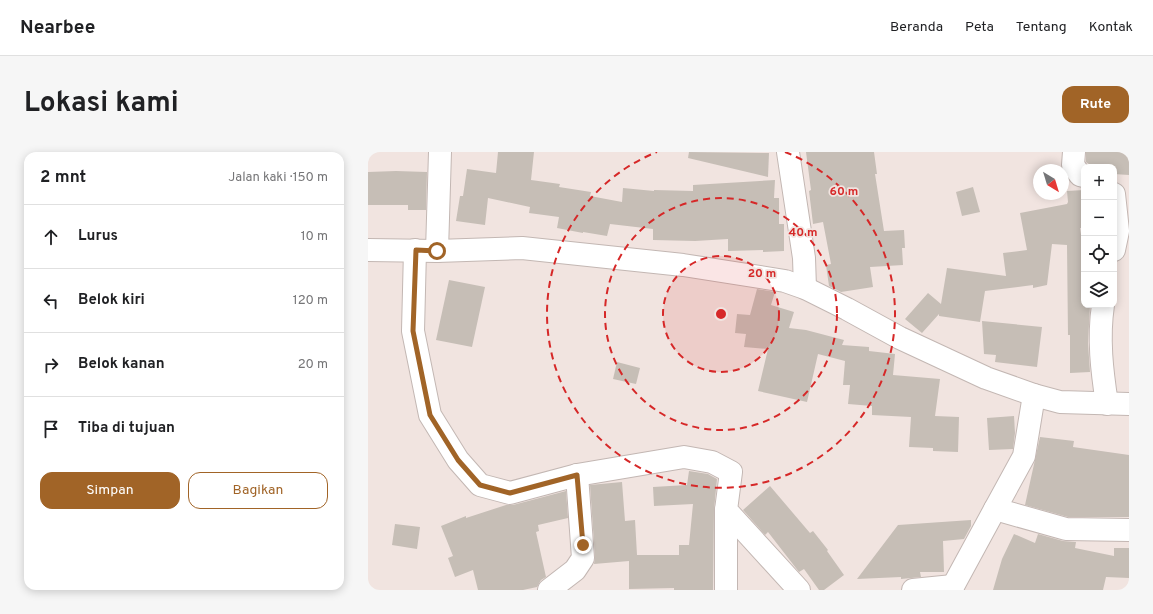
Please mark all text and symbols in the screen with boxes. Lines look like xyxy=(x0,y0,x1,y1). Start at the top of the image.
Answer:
text: Nearbee xyxy=(20,16,95,40)
text: Beranda xyxy=(890,19,943,36)
text: Peta xyxy=(965,19,994,36)
text: Tentang xyxy=(1016,19,1067,36)
text: Kontak xyxy=(1089,19,1133,36)
text: Lokasi kami xyxy=(24,86,179,122)
button: Rute xyxy=(1062,86,1129,123)
north arrow xyxy=(1033,164,1069,200)
map controls xyxy=(1081,164,1117,308)
button: + xyxy=(1081,164,1117,200)
text: 2 mnt xyxy=(40,167,86,189)
text: Jalan kaki · 150 m xyxy=(228,170,328,186)
text: 60 m xyxy=(830,184,858,200)
button: − xyxy=(1081,200,1117,236)
text: 40 m xyxy=(788,225,818,241)
icon: ahead xyxy=(40,226,62,248)
text: Lurus xyxy=(78,227,118,246)
text: 10 m xyxy=(301,229,328,245)
button: locate xyxy=(1081,236,1117,272)
route start xyxy=(428,242,446,260)
text: 20 m xyxy=(748,266,776,282)
button: layers xyxy=(1081,272,1117,308)
icon: left xyxy=(40,290,62,312)
text: Belok kiri xyxy=(78,291,145,310)
text: 120 m xyxy=(293,293,328,309)
centre of rings xyxy=(714,307,728,321)
icon: right xyxy=(40,354,62,376)
text: Belok kanan xyxy=(78,355,165,374)
text: 20 m xyxy=(298,357,328,373)
icon: arrive xyxy=(40,418,62,440)
text: Tiba di tujuan xyxy=(78,419,175,438)
button: Simpan xyxy=(40,472,180,509)
button: Bagikan xyxy=(188,472,328,509)
route end xyxy=(574,536,592,554)

